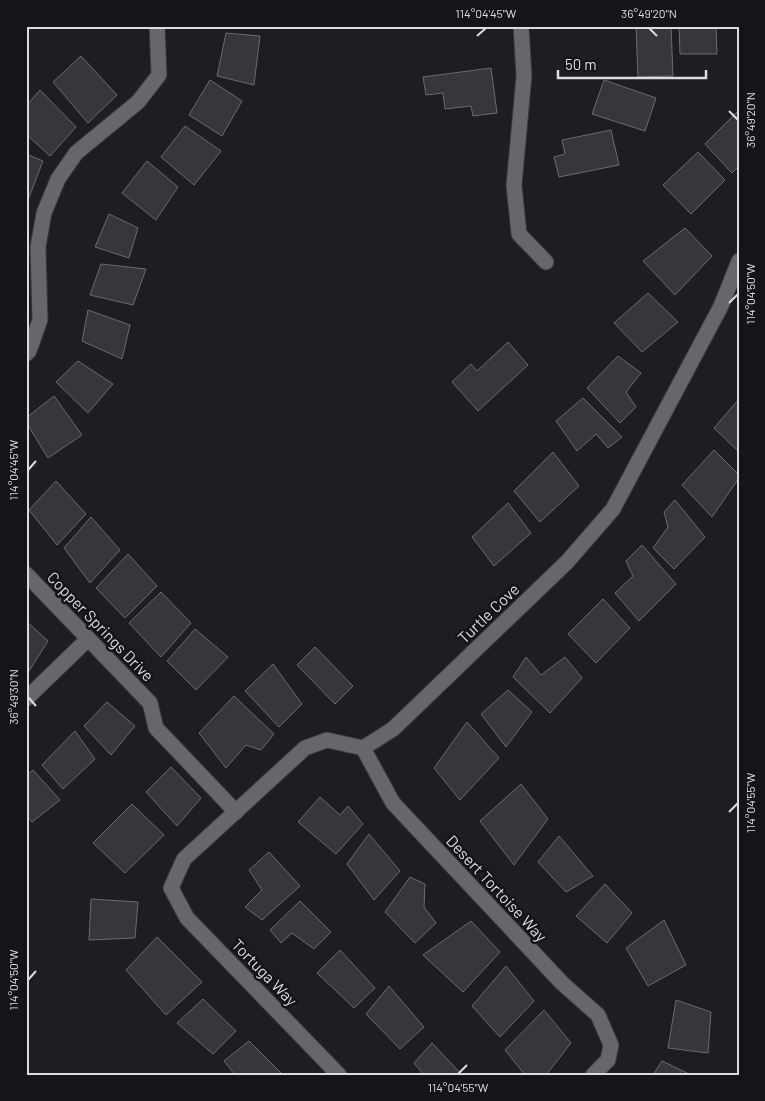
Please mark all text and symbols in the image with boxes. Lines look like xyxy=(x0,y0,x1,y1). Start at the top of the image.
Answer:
text: 114°04'45"W xyxy=(456,6,517,20)
text: 36°49'20"N xyxy=(621,6,677,20)
scale bar xyxy=(558,48,705,80)
text: 50 m xyxy=(565,55,597,73)
text: 36°49'20"N xyxy=(743,92,757,148)
text: 114°04'50"W xyxy=(743,263,757,325)
text: 114°04'45"W xyxy=(6,439,20,500)
street label: Copper Springs Drive xyxy=(44,567,158,685)
street label: Turtle Cove xyxy=(453,579,523,647)
text: 36°49'30"N xyxy=(6,669,20,725)
text: 114°04'55"W xyxy=(743,772,757,833)
street label: Desert Tortoise Way xyxy=(443,831,552,946)
street label: Tortuga Way xyxy=(228,935,302,1010)
text: 114°04'50"W xyxy=(6,949,20,1011)
text: 114°04'55"W xyxy=(428,1080,489,1094)

